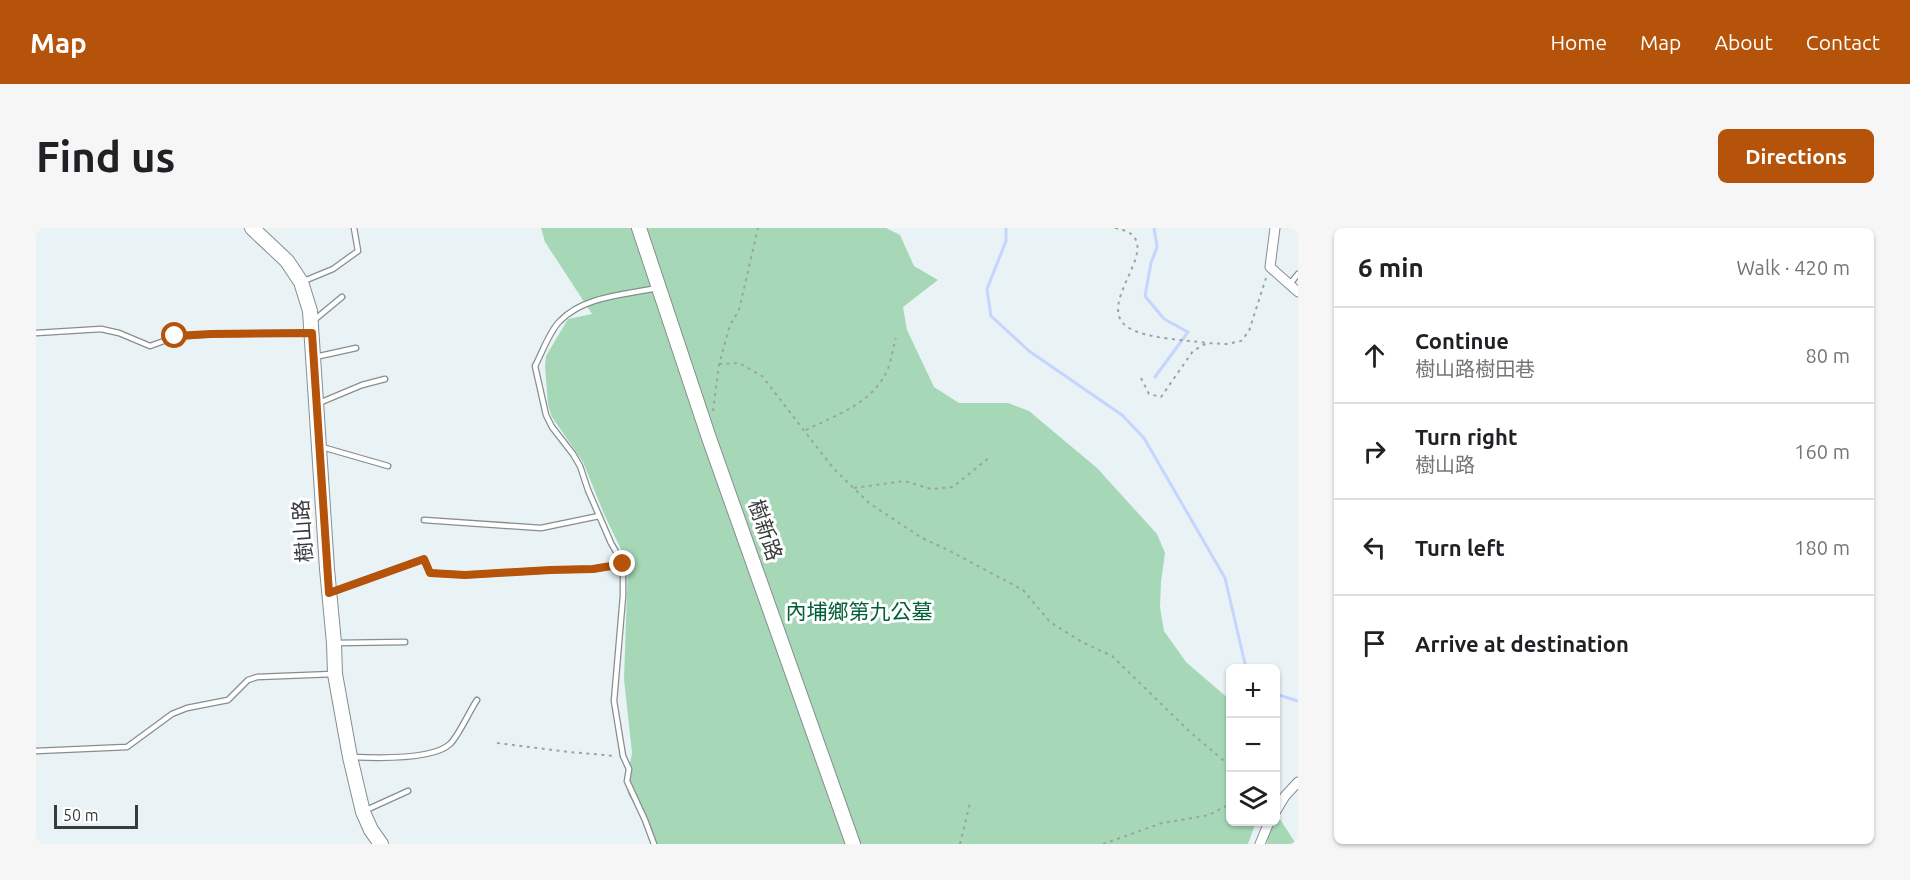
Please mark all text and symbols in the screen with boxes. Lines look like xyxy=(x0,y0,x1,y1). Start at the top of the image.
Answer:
text: Map xyxy=(30,27,87,58)
text: Home xyxy=(1550,30,1607,54)
text: Map xyxy=(1640,30,1681,54)
text: About xyxy=(1714,30,1773,54)
text: Contact xyxy=(1806,30,1880,54)
button: Directions xyxy=(1718,129,1874,183)
text: Find us xyxy=(36,133,175,180)
text: 6 min xyxy=(1358,253,1424,282)
text: Walk · 420 m xyxy=(1737,256,1850,279)
route start xyxy=(161,322,187,348)
text: Continue xyxy=(1415,328,1509,353)
icon: ahead xyxy=(1358,339,1391,372)
text: 80 m xyxy=(1806,344,1850,367)
text: 樹山路樹田巷 xyxy=(1415,357,1535,380)
text: Turn right xyxy=(1415,424,1517,449)
icon: right xyxy=(1358,435,1391,468)
text: 160 m xyxy=(1794,440,1850,463)
text: 樹山路 xyxy=(1415,453,1475,476)
street label: 樹新路 xyxy=(744,496,788,563)
street label: 樹山路 xyxy=(288,499,316,563)
icon: left xyxy=(1358,531,1391,564)
text: Turn left xyxy=(1415,535,1505,560)
text: 180 m xyxy=(1794,536,1850,559)
route end xyxy=(609,550,635,576)
park label: 內埔鄉第九公墓 xyxy=(786,599,933,623)
icon: arrive xyxy=(1358,627,1391,660)
text: Arrive at destination xyxy=(1415,631,1629,656)
map controls xyxy=(1226,664,1280,826)
button: + xyxy=(1226,664,1280,718)
button: − xyxy=(1226,718,1280,772)
button: layers xyxy=(1226,772,1280,826)
scale bar xyxy=(54,802,138,830)
text: 50 m xyxy=(63,806,99,824)

